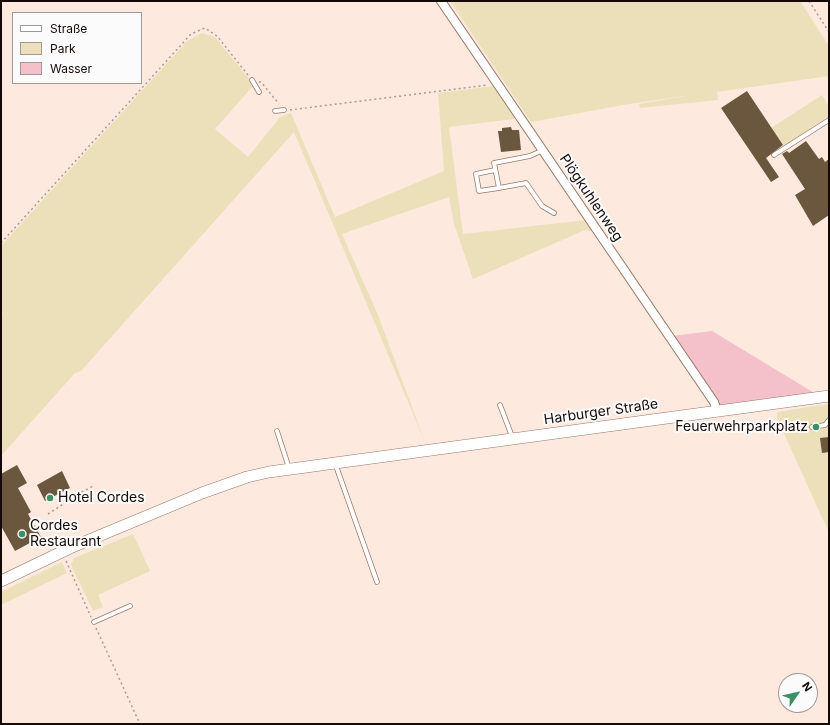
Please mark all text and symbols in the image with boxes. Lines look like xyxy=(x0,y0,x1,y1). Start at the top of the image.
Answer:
legend xyxy=(12,12,142,84)
text: Straße xyxy=(50,21,87,36)
text: Park xyxy=(50,41,76,56)
text: Wasser xyxy=(50,61,92,76)
street label: Plögkuhlenweg xyxy=(556,151,626,245)
street label: Harburger Straße xyxy=(543,396,659,428)
place label: Feuerwehrparkplatz xyxy=(675,419,808,435)
marker: Feuerwehrparkplatz xyxy=(811,422,821,432)
place label: Hotel Cordes xyxy=(58,490,145,506)
marker: Hotel Cordes xyxy=(45,493,55,503)
place label: Cordes Restaurant xyxy=(30,518,101,550)
marker: Cordes Restaurant xyxy=(17,529,27,539)
north arrow xyxy=(778,673,818,713)
text: N xyxy=(799,679,815,694)

